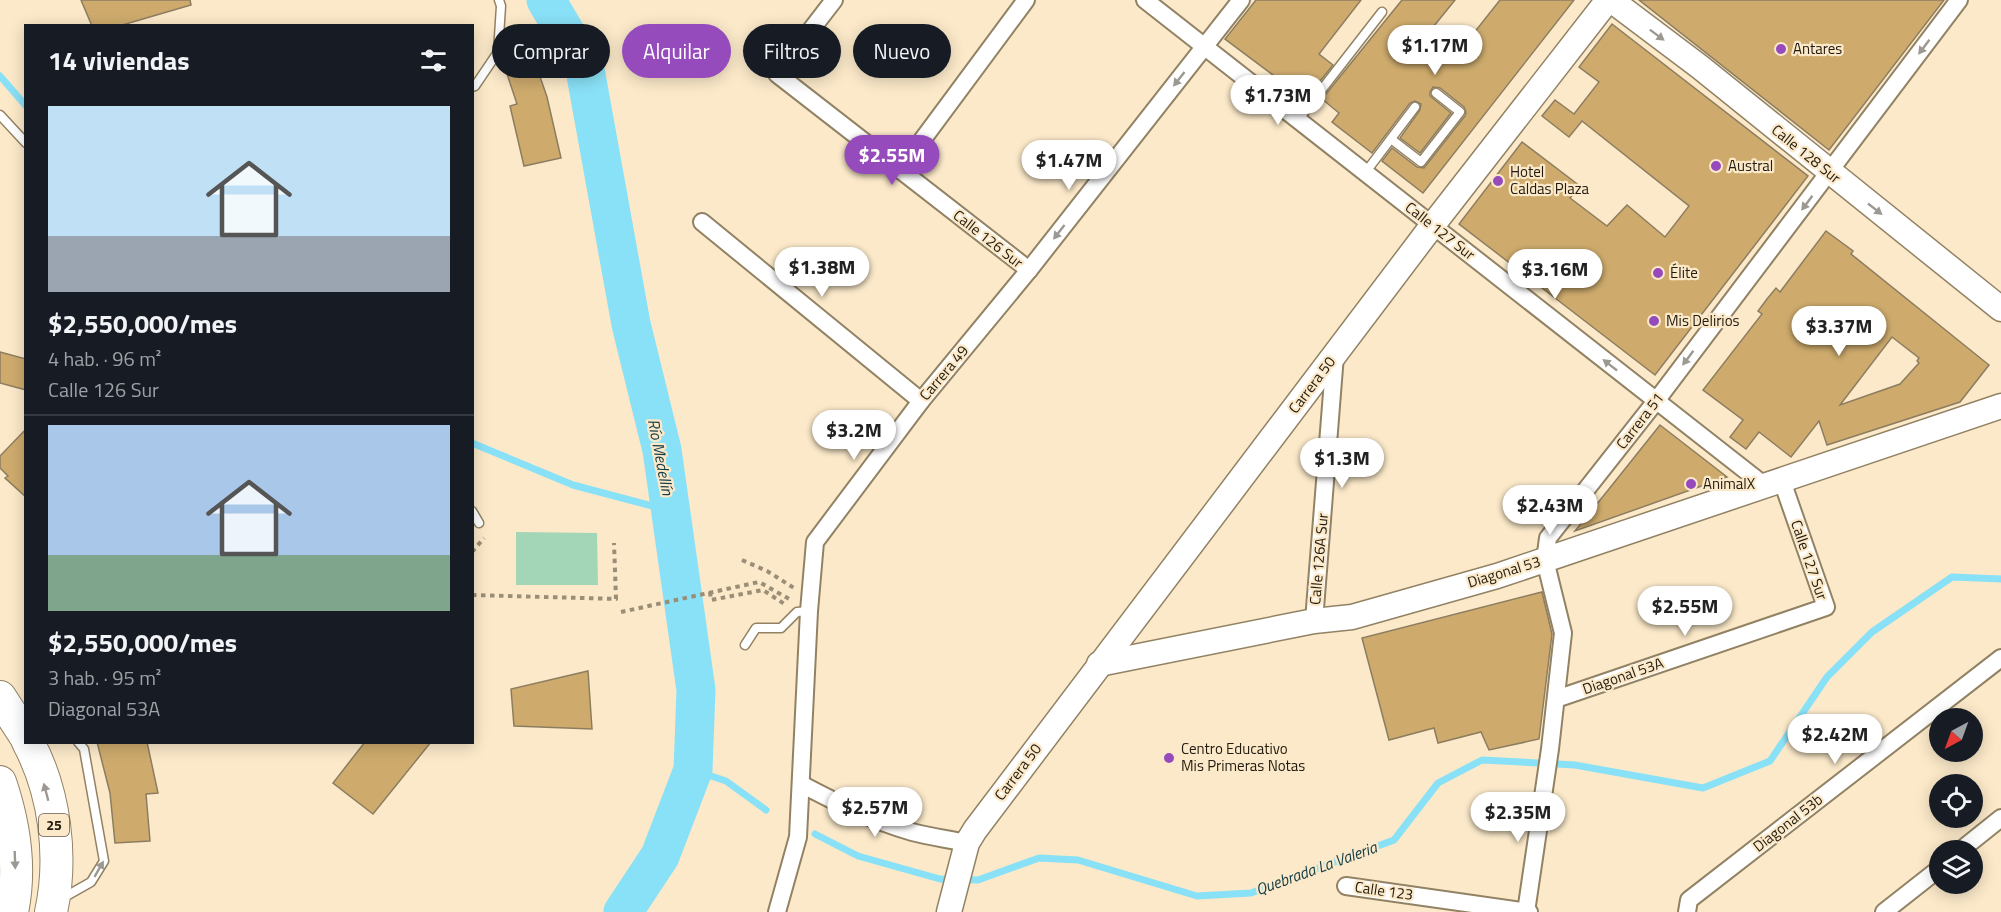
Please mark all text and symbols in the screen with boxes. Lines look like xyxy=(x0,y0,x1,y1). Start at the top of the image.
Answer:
chip: Comprar xyxy=(492,24,610,78)
chip: Alquilar xyxy=(622,24,731,78)
chip: Filtros xyxy=(743,24,841,78)
chip: Nuevo xyxy=(853,24,951,78)
pin: $1.17M xyxy=(1386,25,1484,76)
text: $1.17M xyxy=(1401,29,1469,60)
one-way arrow xyxy=(1649,29,1665,41)
place label: Antares xyxy=(1793,37,1842,60)
one-way arrow xyxy=(1918,38,1930,54)
text: 14 viviendas xyxy=(48,41,190,80)
marker: Antares xyxy=(1774,42,1788,56)
icon: filters xyxy=(417,44,450,77)
one-way arrow xyxy=(1173,71,1186,87)
pin: $1.73M xyxy=(1229,75,1327,126)
text: $1.73M xyxy=(1244,79,1312,110)
street label: Calle 128 Sur xyxy=(1767,118,1846,189)
pin: $2.55M xyxy=(843,135,941,186)
text: $2.55M xyxy=(858,139,926,170)
pin: $1.47M xyxy=(1020,140,1118,191)
text: $1.47M xyxy=(1035,144,1103,175)
icon: home xyxy=(195,145,303,253)
place label: Austral xyxy=(1728,154,1773,177)
marker: Austral xyxy=(1709,159,1723,173)
place label: Hotel Caldas Plaza xyxy=(1510,160,1590,200)
marker: Hotel Caldas Plaza xyxy=(1491,174,1505,188)
one-way arrow xyxy=(1801,194,1813,210)
street label: Calle 127 Sur xyxy=(1400,196,1480,265)
one-way arrow xyxy=(1868,203,1883,215)
street label: Calle 126 Sur xyxy=(948,204,1028,273)
one-way arrow xyxy=(1053,225,1065,240)
pin: $1.38M xyxy=(773,247,871,298)
pin: $3.16M xyxy=(1506,249,1604,300)
text: $1.38M xyxy=(788,251,856,282)
text: $3.16M xyxy=(1521,253,1589,284)
place label: Élite xyxy=(1670,261,1698,284)
marker: Élite xyxy=(1651,266,1665,280)
text: $2,550,000/mes xyxy=(48,304,237,343)
pin: $3.37M xyxy=(1790,306,1888,357)
place label: Mis Delirios xyxy=(1666,309,1740,332)
text: $3.37M xyxy=(1805,310,1873,341)
marker: Mis Delirios xyxy=(1647,314,1661,328)
street label: Carrera 49 xyxy=(914,340,974,405)
text: 4 hab. · 96 m² xyxy=(48,343,161,374)
one-way arrow xyxy=(1683,350,1695,365)
street label: Carrera 50 xyxy=(1282,351,1341,418)
one-way arrow xyxy=(1602,358,1618,371)
text: Calle 126 Sur xyxy=(48,374,159,405)
street label: Carrera 51 xyxy=(1610,387,1669,454)
pin: $3.2M xyxy=(812,410,896,461)
text: $3.2M xyxy=(826,414,882,445)
water label: Río Medellín xyxy=(642,417,680,498)
pin: $1.3M xyxy=(1300,438,1384,489)
text: $1.3M xyxy=(1314,442,1370,473)
icon: home xyxy=(195,464,303,572)
place label: AnimalX xyxy=(1703,472,1756,495)
marker: AnimalX xyxy=(1684,477,1698,491)
pin: $2.43M xyxy=(1501,485,1599,536)
text: $2.43M xyxy=(1516,489,1584,520)
street label: Calle 126A Sur xyxy=(1303,512,1334,606)
street label: Calle 127 Sur xyxy=(1785,517,1834,603)
street label: Diagonal 53 xyxy=(1465,550,1543,594)
pin: $2.55M xyxy=(1636,586,1734,637)
text: $2.55M xyxy=(1651,590,1719,621)
text: $2,550,000/mes xyxy=(48,623,237,662)
street label: Diagonal 53A xyxy=(1579,651,1666,700)
text: 3 hab. · 95 m² xyxy=(48,662,161,693)
text: Diagonal 53A xyxy=(48,693,160,724)
north arrow xyxy=(1929,708,1983,762)
map controls xyxy=(1929,708,1983,894)
pin: $2.42M xyxy=(1786,714,1884,765)
text: $2.42M xyxy=(1801,718,1869,749)
place label: Centro Educativo Mis Primeras Notas xyxy=(1181,737,1305,777)
street label: Carrera 50 xyxy=(988,738,1047,805)
marker: Centro Educativo Mis Primeras Notas xyxy=(1162,751,1176,765)
button: locate xyxy=(1929,774,1983,828)
one-way arrow xyxy=(41,783,51,801)
pin: $2.57M xyxy=(826,787,924,838)
street label: Diagonal 53b xyxy=(1748,788,1828,857)
text: $2.57M xyxy=(841,791,909,822)
pin: $2.35M xyxy=(1469,792,1567,843)
text: $2.35M xyxy=(1484,796,1552,827)
road number: 25 xyxy=(39,814,69,836)
water label: Quebrada La Valeria xyxy=(1252,835,1381,901)
button: layers xyxy=(1929,840,1983,894)
one-way arrow xyxy=(10,851,20,870)
one-way arrow xyxy=(93,861,104,877)
street label: Calle 123 xyxy=(1353,875,1415,906)

